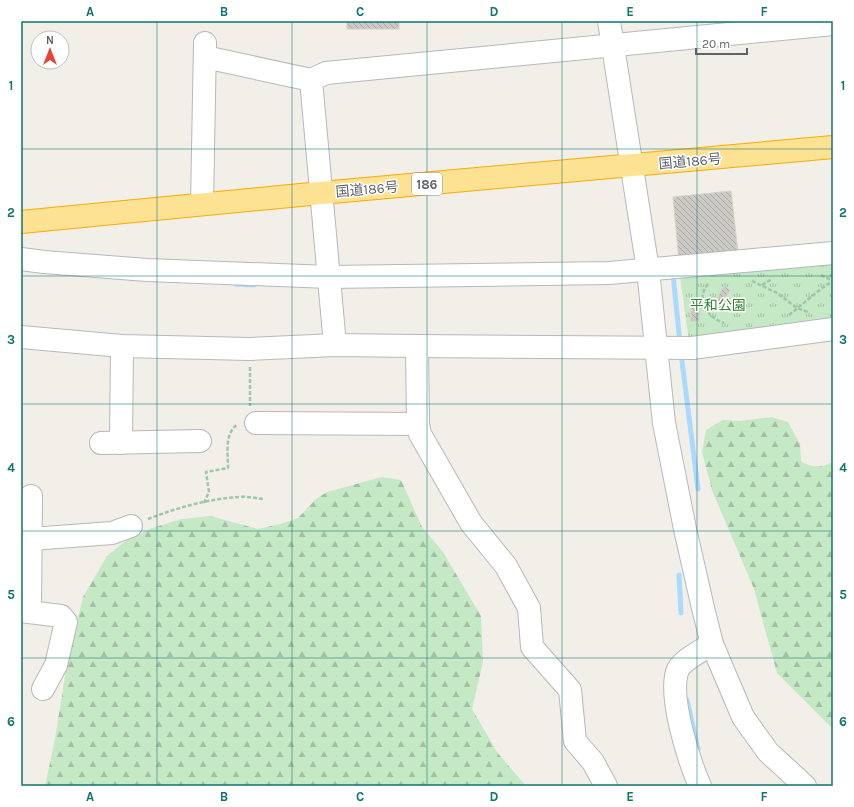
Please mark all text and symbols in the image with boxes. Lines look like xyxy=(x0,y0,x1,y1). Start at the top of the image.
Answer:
text: A xyxy=(86,4,94,19)
text: B xyxy=(220,4,228,19)
text: C xyxy=(356,4,364,19)
text: D xyxy=(490,4,499,19)
text: E xyxy=(626,4,634,19)
text: F xyxy=(760,4,768,19)
north arrow xyxy=(30,30,70,70)
scale bar xyxy=(696,30,747,56)
text: N xyxy=(46,34,54,47)
text: 20 m xyxy=(702,37,730,51)
text: 1 xyxy=(9,78,13,93)
text: 1 xyxy=(841,78,845,93)
street label: 国道186号 xyxy=(658,150,722,173)
road number: 186 xyxy=(412,173,442,195)
street label: 国道186号 xyxy=(335,178,399,201)
text: 2 xyxy=(7,205,15,220)
text: 2 xyxy=(839,205,847,220)
park label: 平和公園 xyxy=(690,297,746,314)
text: 3 xyxy=(7,332,15,347)
text: 3 xyxy=(839,332,847,347)
text: 4 xyxy=(7,460,15,475)
text: 4 xyxy=(839,460,847,475)
text: 5 xyxy=(7,587,15,602)
text: 5 xyxy=(839,587,847,602)
text: 6 xyxy=(7,714,15,729)
text: 6 xyxy=(839,714,847,729)
text: A xyxy=(86,789,94,804)
text: B xyxy=(220,789,228,804)
text: C xyxy=(356,789,364,804)
text: D xyxy=(490,789,499,804)
text: E xyxy=(626,789,634,804)
text: F xyxy=(760,789,768,804)

